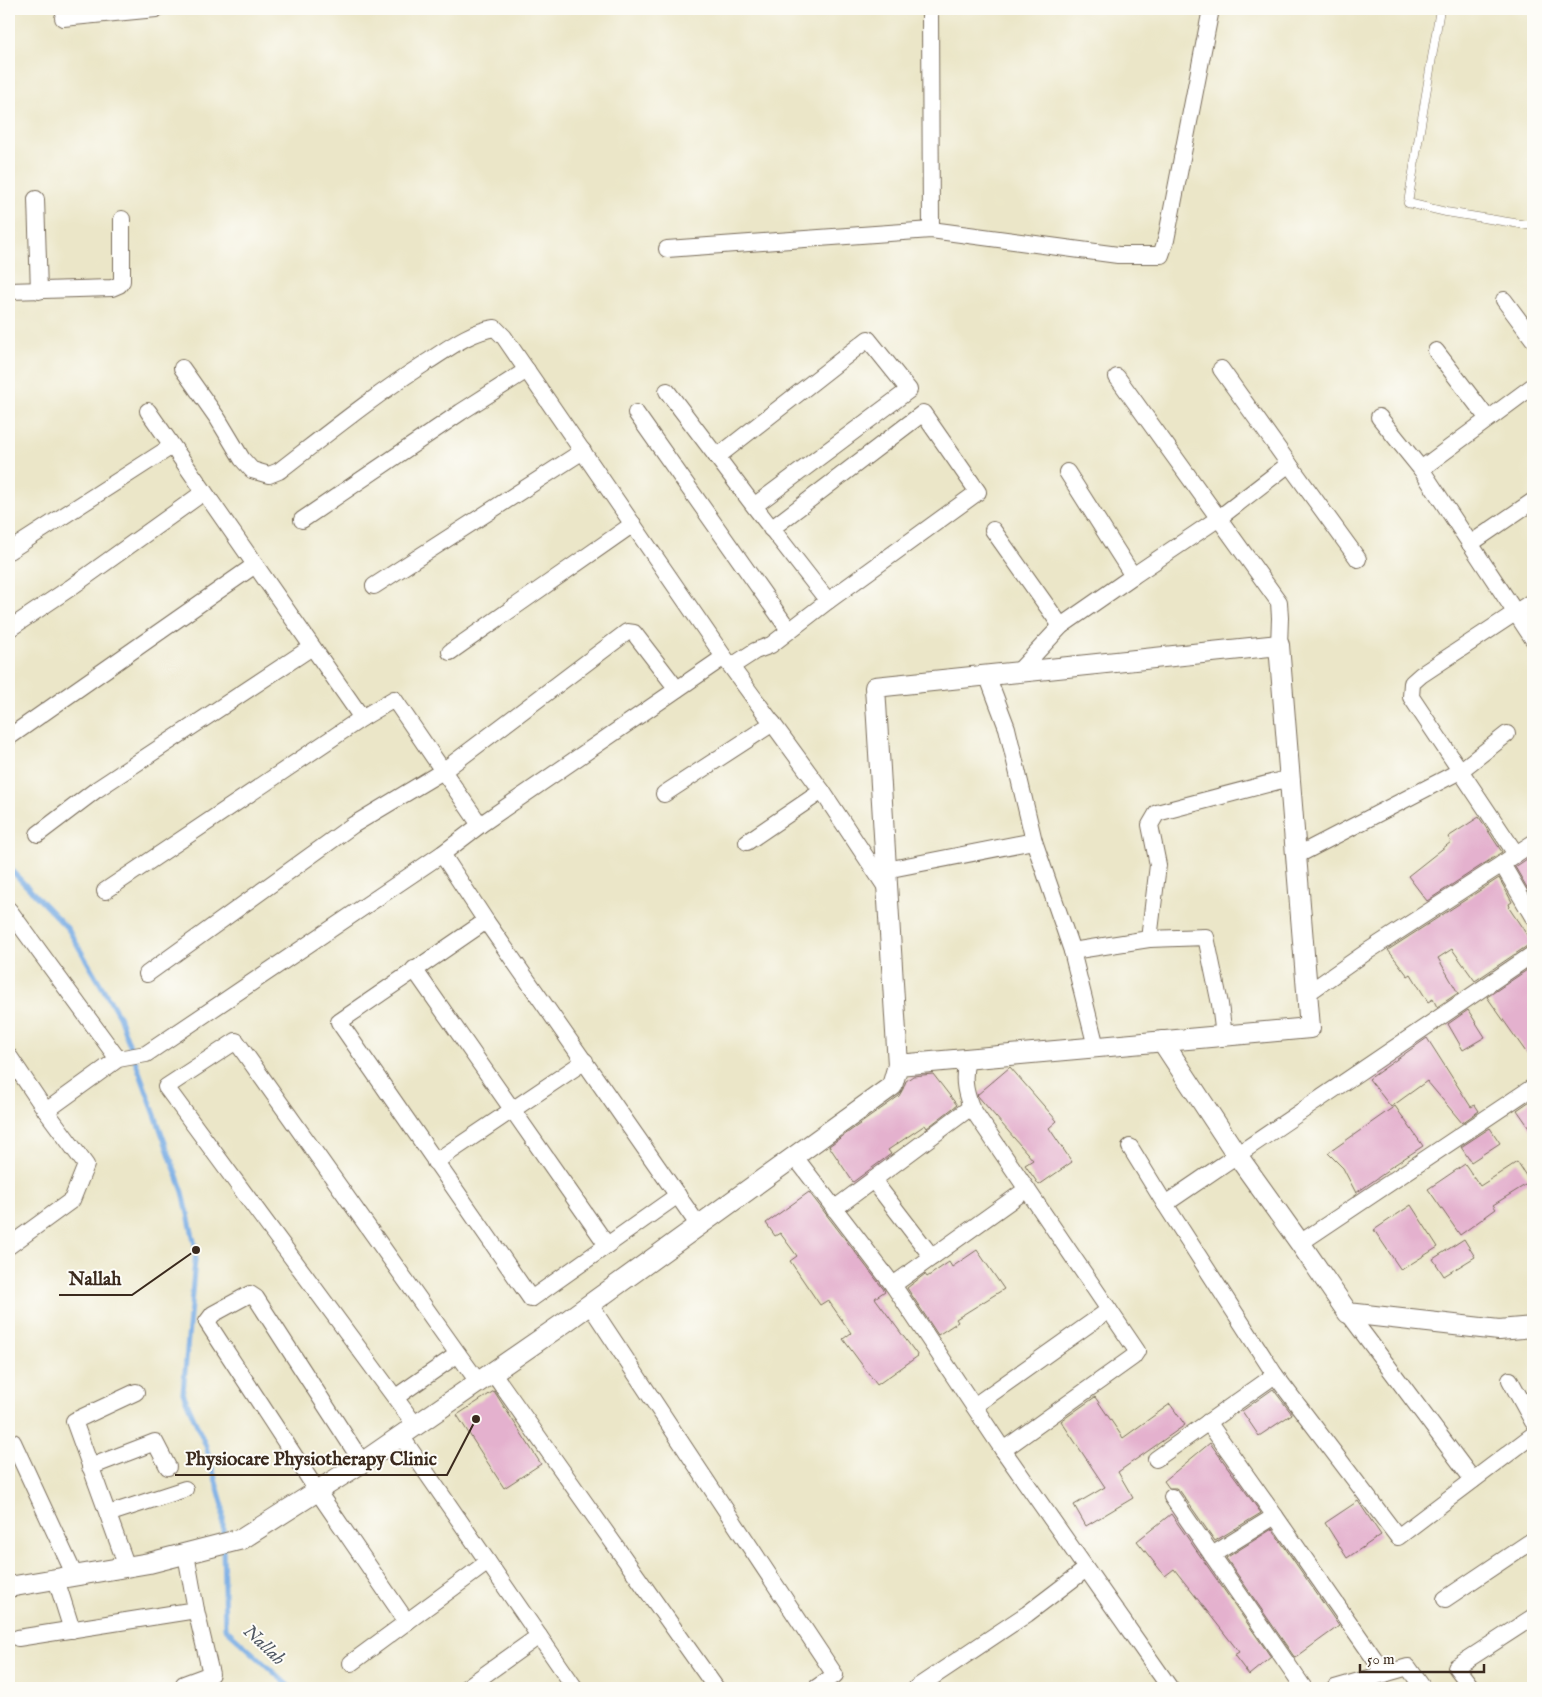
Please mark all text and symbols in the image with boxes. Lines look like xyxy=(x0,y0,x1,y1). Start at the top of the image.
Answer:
callout: Nallah xyxy=(59,1261,132,1295)
text: Nallah xyxy=(68,1268,122,1292)
callout: Physiocare Physiotherapy Clinic xyxy=(175,1441,447,1475)
text: Physiocare Physiotherapy Clinic xyxy=(185,1448,437,1472)
water label: Nallah xyxy=(237,1620,290,1671)
scale bar xyxy=(1360,1642,1483,1674)
text: 50 m xyxy=(1367,1650,1395,1669)

